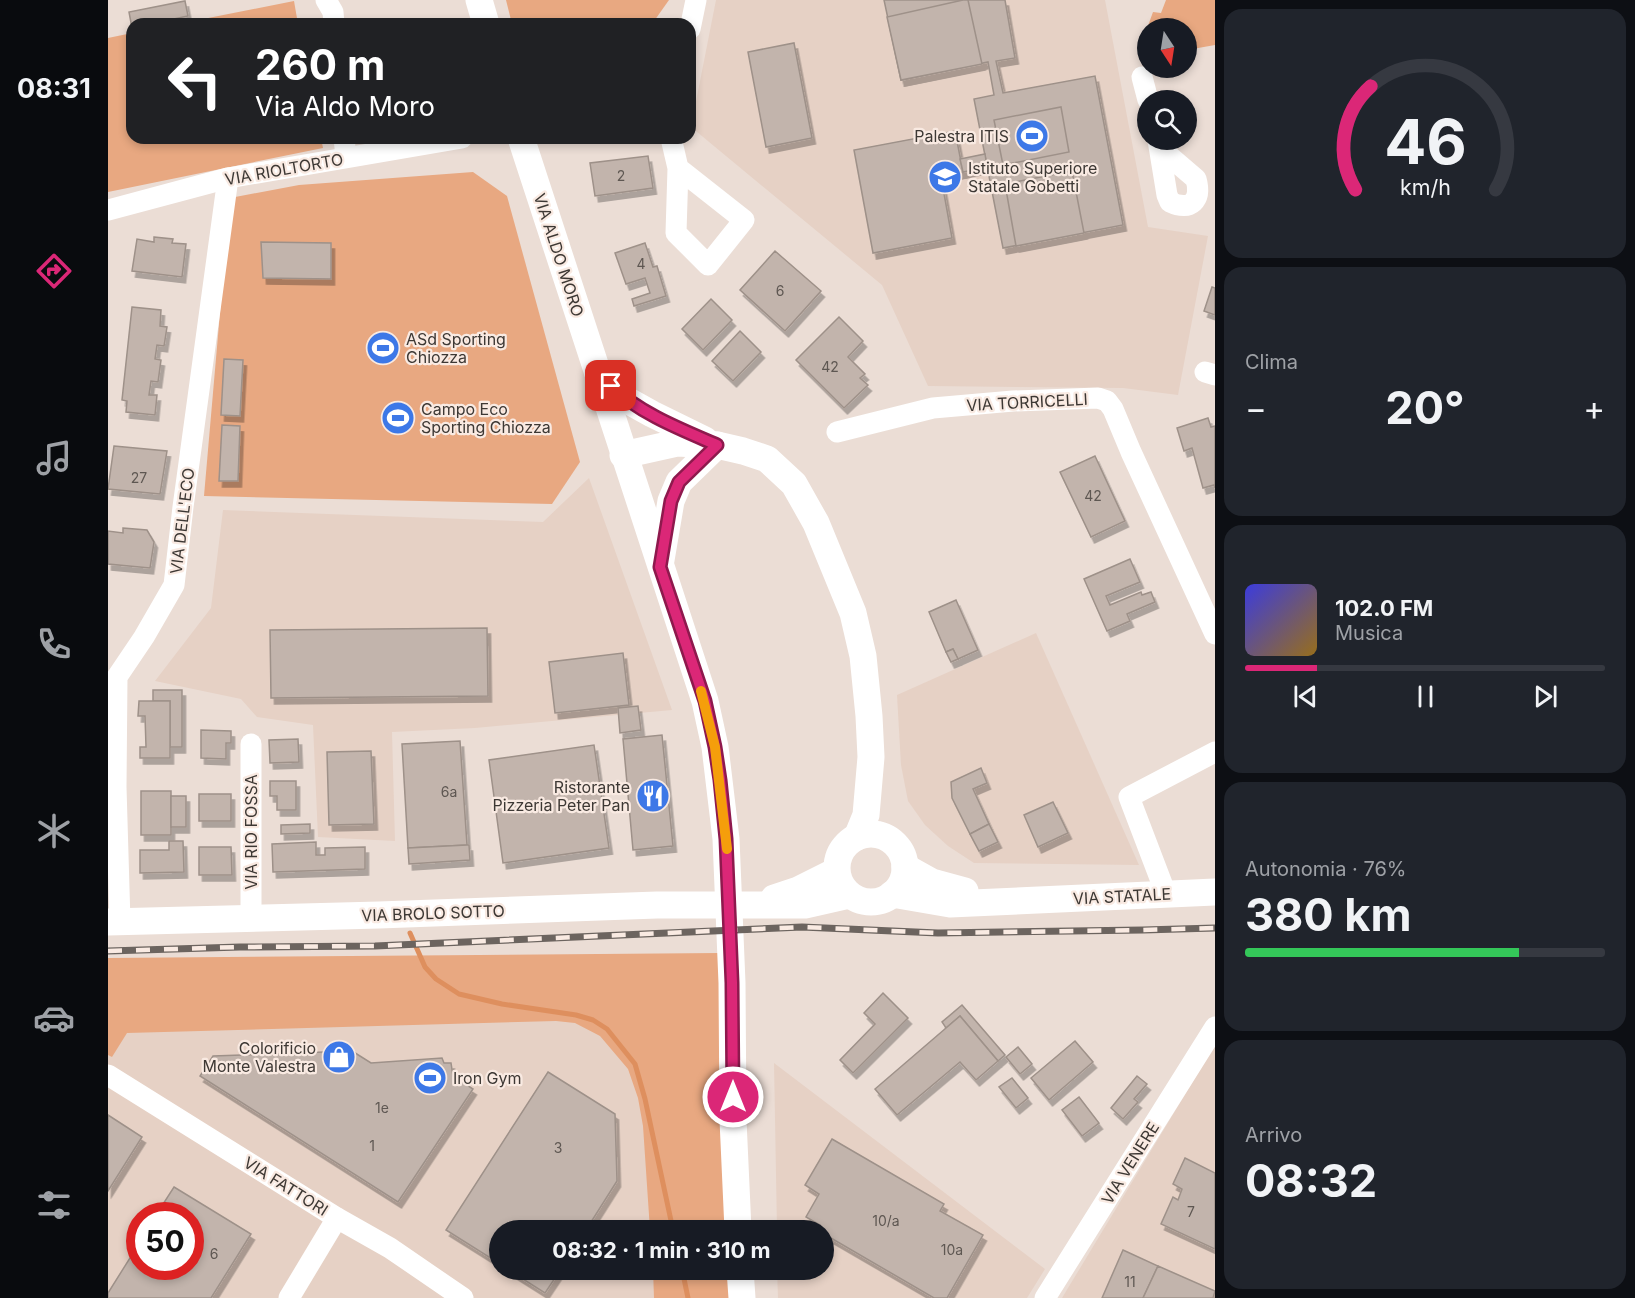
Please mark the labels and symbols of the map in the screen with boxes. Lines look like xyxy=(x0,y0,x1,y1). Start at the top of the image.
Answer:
north arrow xyxy=(1137,18,1197,78)
sports icon: Palestra ITIS xyxy=(1014,118,1050,154)
place label: Palestra ITIS xyxy=(914,126,1009,146)
street label: VIA RIOLTORTO xyxy=(223,149,345,189)
place label: Istituto Superiore Statale Gobetti xyxy=(968,158,1097,196)
school or university icon: Istituto Superiore Statale Gobetti xyxy=(927,159,963,195)
house number: 2 xyxy=(617,167,625,184)
street label: VIA ALDO MORO xyxy=(530,191,588,319)
house number: 4 xyxy=(636,255,646,272)
house number: 6 xyxy=(776,282,784,299)
place label: ASd Sporting Chiozza xyxy=(406,329,506,367)
sports icon: ASd Sporting Chiozza xyxy=(365,330,401,366)
house number: 42 xyxy=(821,358,839,375)
pin xyxy=(585,360,636,411)
street label: VIA TORRICELLI xyxy=(966,389,1088,415)
place label: Campo Eco Sporting Chiozza xyxy=(421,399,551,437)
sports icon: Campo Eco Sporting Chiozza xyxy=(380,400,416,436)
street label: VIA DELL'ECO xyxy=(166,467,198,575)
house number: 27 xyxy=(131,469,147,486)
house number: 42 xyxy=(1084,487,1102,504)
street label: VIA RIO FOSSA xyxy=(241,774,261,890)
place label: Ristorante Pizzeria Peter Pan xyxy=(492,777,630,815)
restaurant icon: Ristorante Pizzeria Peter Pan xyxy=(635,778,671,814)
house number: 6a xyxy=(441,783,457,800)
street label: VIA STATALE xyxy=(1072,883,1172,909)
street label: VIA BROLO SOTTO xyxy=(361,900,505,926)
place label: Colorificio Monte Valestra xyxy=(202,1038,316,1076)
shop icon: Colorificio Monte Valestra xyxy=(321,1039,357,1075)
sports icon: Iron Gym xyxy=(412,1060,448,1096)
position arrow xyxy=(701,1065,765,1129)
place label: Iron Gym xyxy=(453,1068,522,1088)
house number: 1e xyxy=(375,1099,389,1116)
street label: VIA VENERE xyxy=(1097,1118,1163,1208)
house number: 1 xyxy=(369,1137,375,1154)
house number: 3 xyxy=(554,1139,562,1156)
street label: VIA FATTORI xyxy=(240,1152,332,1220)
speed limit sign: 50 xyxy=(126,1202,204,1280)
house number: 7 xyxy=(1187,1203,1195,1220)
house number: 10/a xyxy=(872,1212,900,1229)
house number: 10a xyxy=(941,1241,963,1258)
house number: 6 xyxy=(210,1245,218,1262)
house number: 11 xyxy=(1124,1273,1136,1290)

